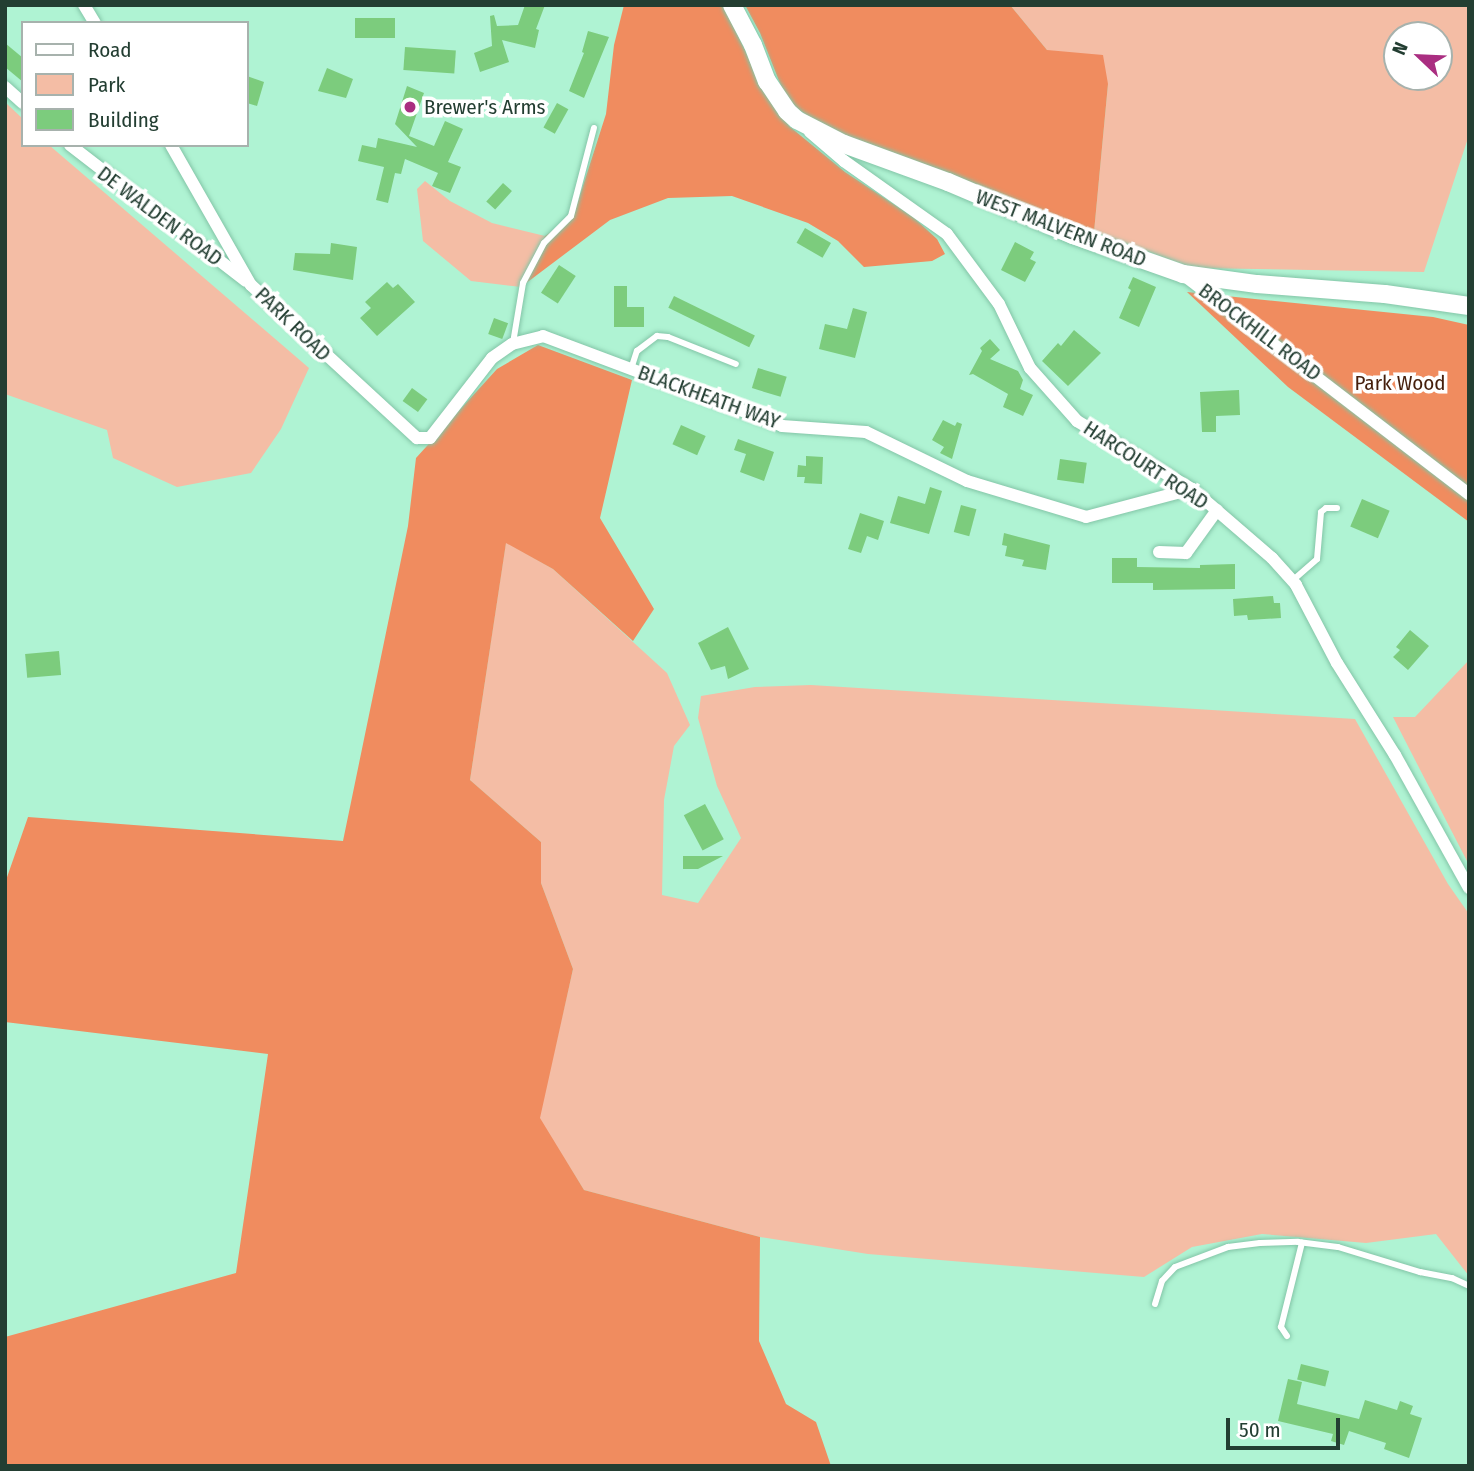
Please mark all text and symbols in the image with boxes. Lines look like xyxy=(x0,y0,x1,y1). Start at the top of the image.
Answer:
legend xyxy=(21,21,248,147)
north arrow xyxy=(1383,21,1453,91)
text: Road xyxy=(88,37,132,63)
text: N xyxy=(1387,39,1413,58)
text: Park xyxy=(88,72,125,98)
place label: Brewer's Arms xyxy=(424,94,546,120)
marker: Brewer's Arms xyxy=(402,99,418,115)
text: Building xyxy=(88,107,159,133)
street label: DE WALDEN ROAD xyxy=(92,161,228,271)
street label: WEST MALVERN ROAD xyxy=(972,184,1150,272)
street label: BROCKHILL ROAD xyxy=(1194,278,1326,386)
street label: PARK ROAD xyxy=(250,282,336,366)
street label: BLACKHEATH WAY xyxy=(634,360,784,434)
park label: Park Wood xyxy=(1354,370,1446,396)
street label: HARCOURT ROAD xyxy=(1079,415,1213,515)
scale bar xyxy=(1229,1404,1343,1448)
text: 50 m xyxy=(1239,1417,1281,1443)

